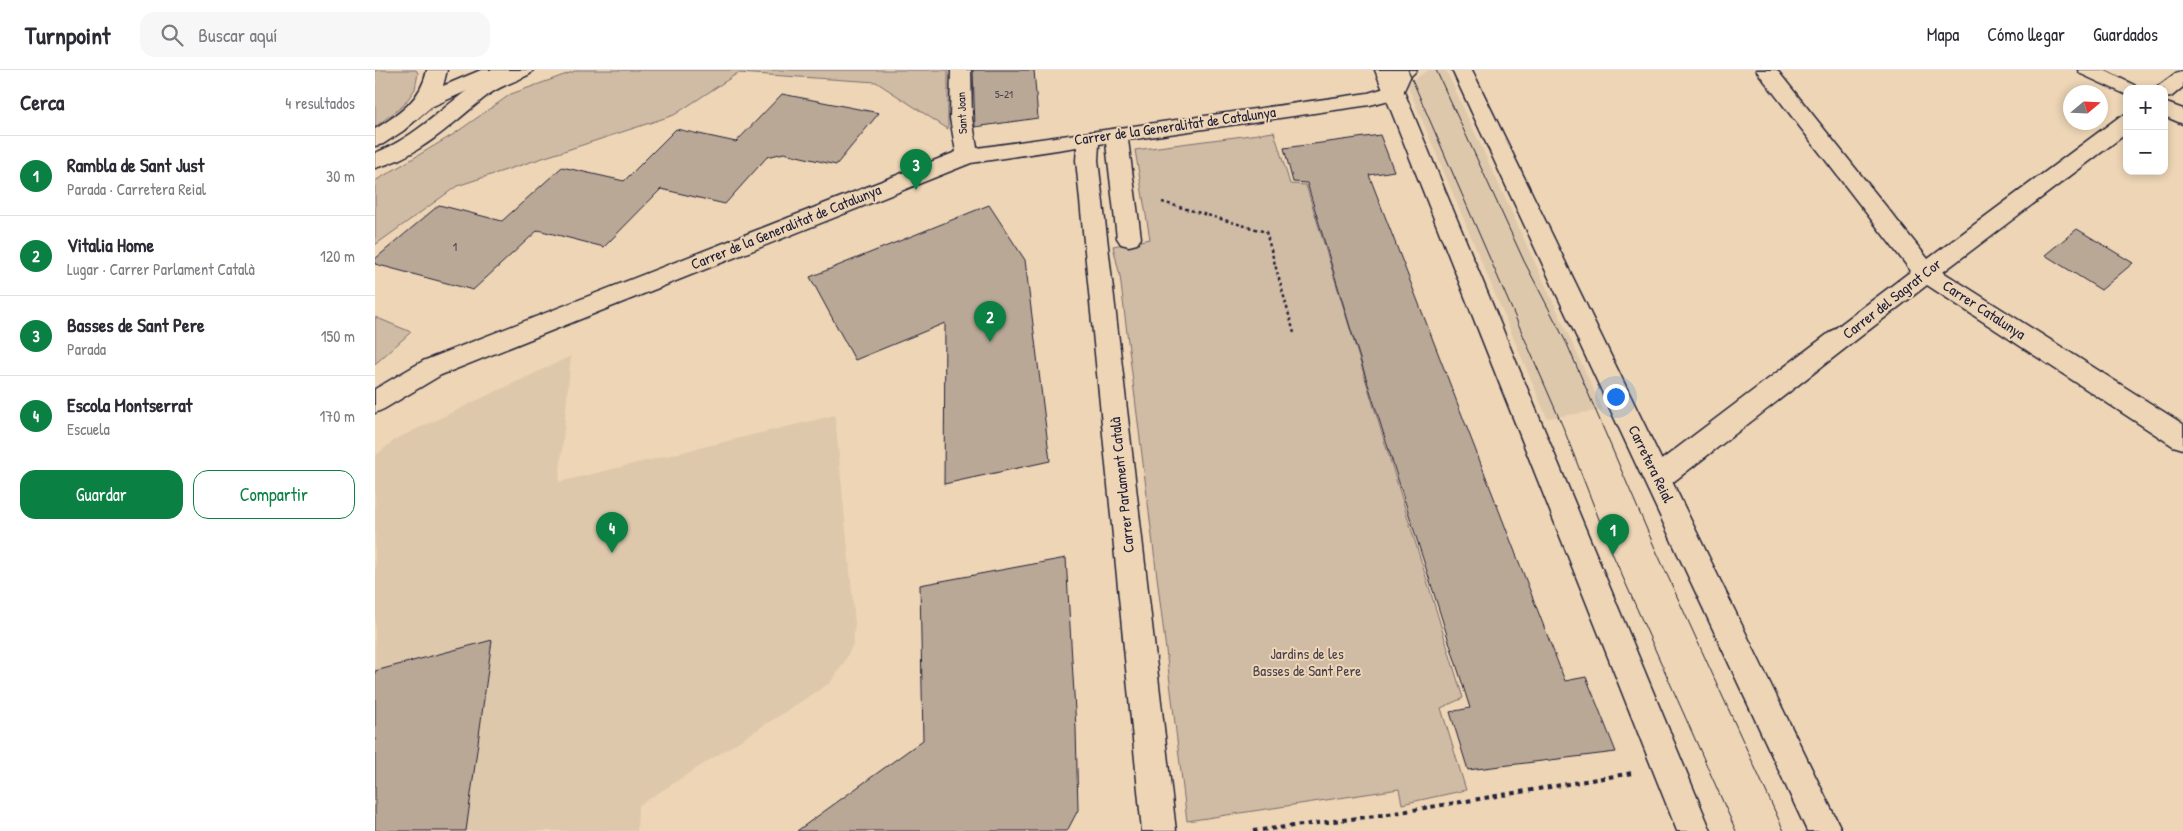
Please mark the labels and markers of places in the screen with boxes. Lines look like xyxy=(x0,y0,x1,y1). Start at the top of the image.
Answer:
pin: 3 xyxy=(900,149,932,190)
pin: 2 xyxy=(974,301,1006,342)
pin: 4 xyxy=(596,512,628,553)
pin: 1 xyxy=(1597,514,1629,555)

